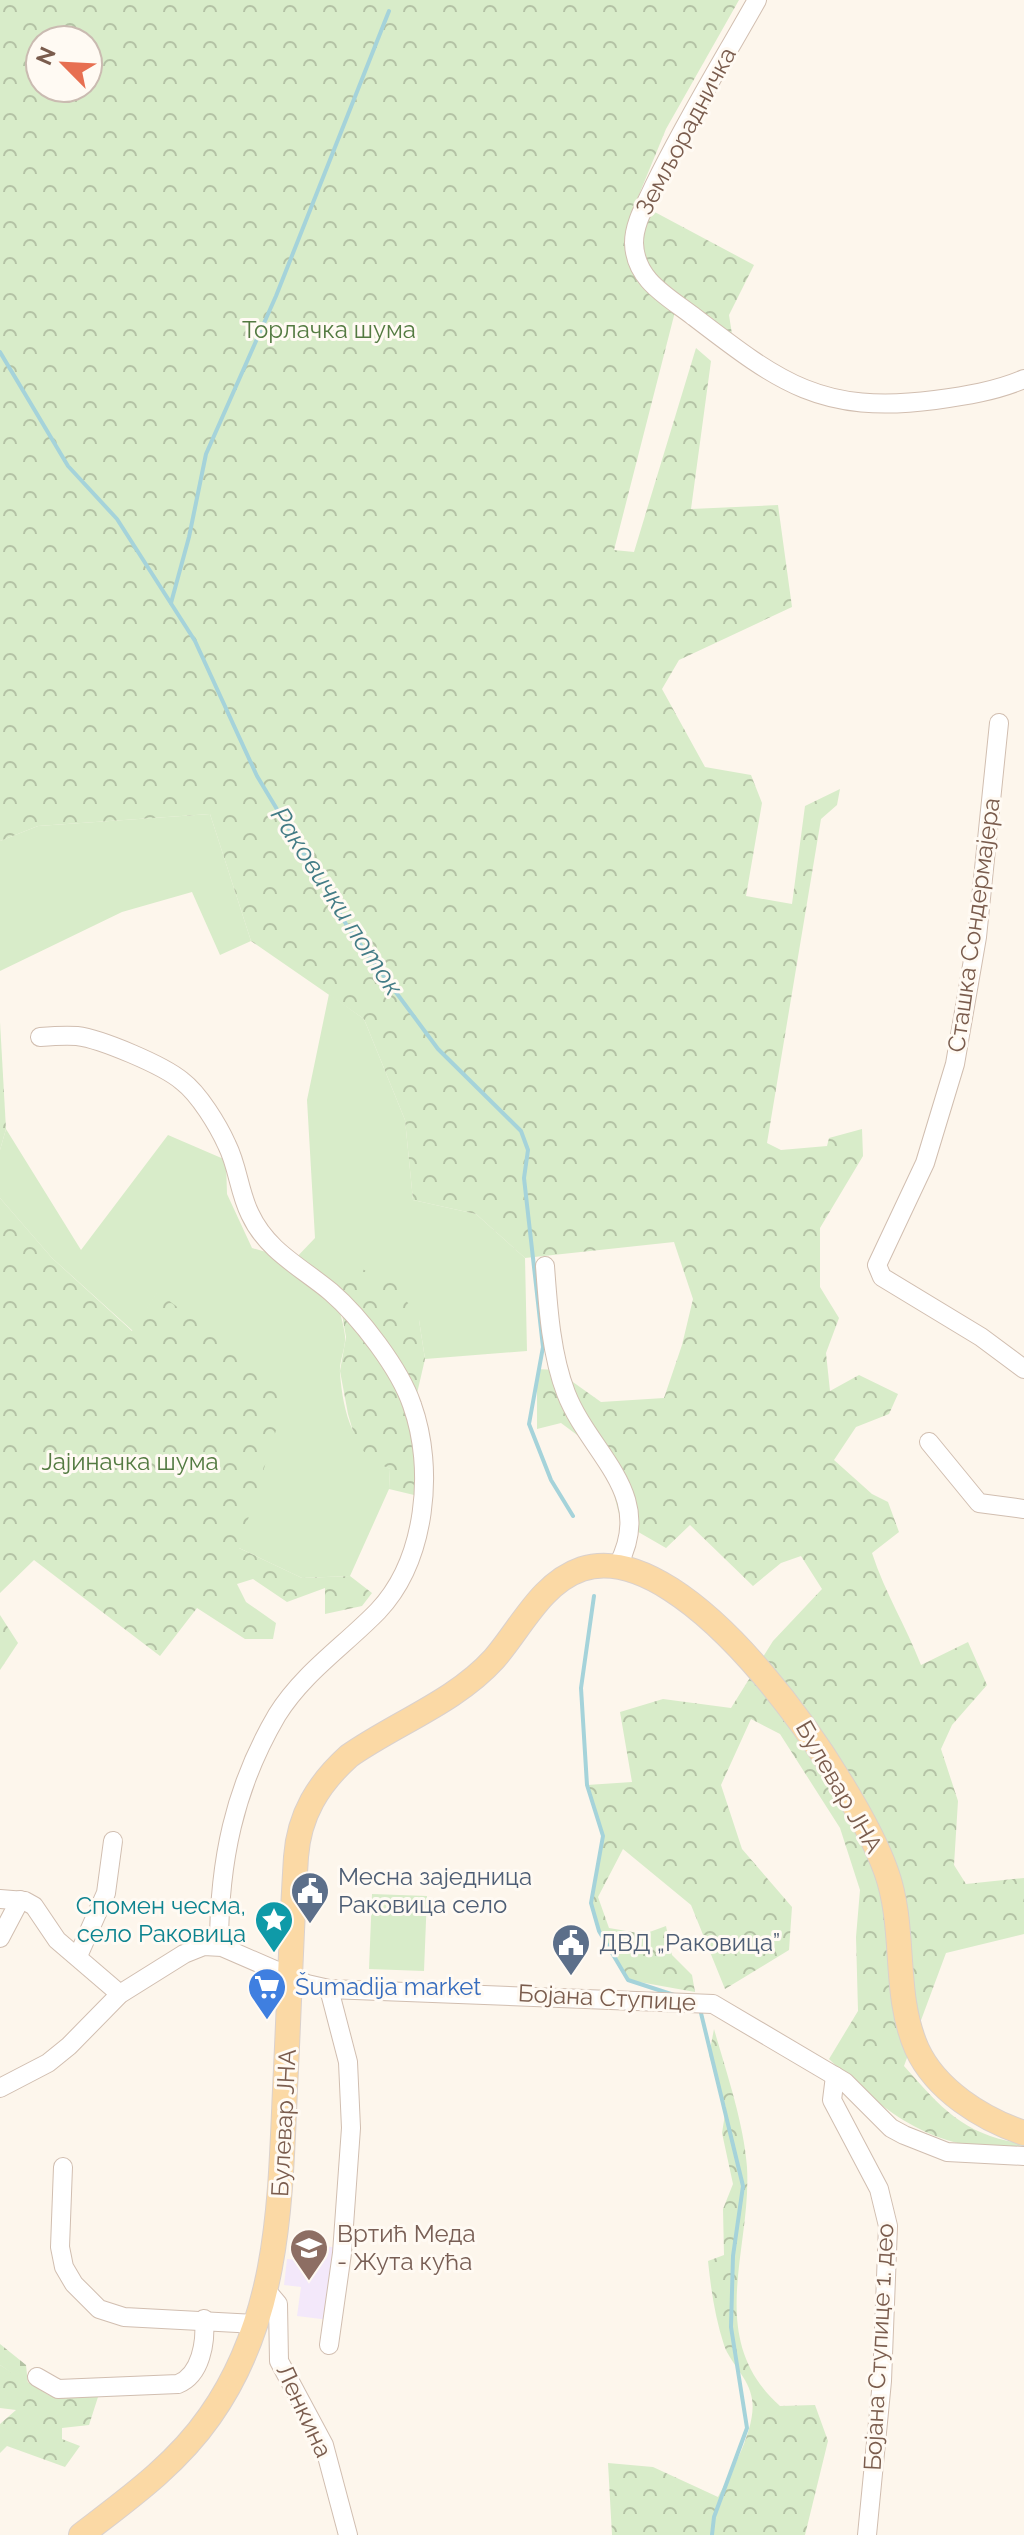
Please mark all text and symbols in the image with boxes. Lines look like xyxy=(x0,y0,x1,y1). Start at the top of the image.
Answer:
north arrow xyxy=(24,24,104,104)
street label: Земљорадничка xyxy=(629,42,742,219)
text: N xyxy=(30,43,61,69)
park label: Торлачка шума xyxy=(242,315,416,344)
street label: Сташка Сондермајера xyxy=(941,796,1006,1054)
water label: Раковички поток xyxy=(265,801,409,1001)
park label: Јајиначка шума xyxy=(41,1447,219,1476)
street label: Булевар ЈНА xyxy=(790,1715,889,1858)
place label: Месна заједница Раковица село xyxy=(338,1862,532,1919)
public building icon: Месна заједница Раковица село xyxy=(289,1870,331,1925)
place label: Спомен чесма, село Раковица xyxy=(76,1891,246,1948)
place icon: Спомен чесма, село Раковица xyxy=(253,1899,295,1954)
public building icon: ДВД „Раковица” xyxy=(550,1922,592,1977)
place label: ДВД „Раковица” xyxy=(599,1928,780,1957)
supermarket icon: Šumadija market xyxy=(246,1966,288,2021)
place label: Šumadija market xyxy=(295,1971,481,2001)
street label: Бојана Ступице xyxy=(517,1978,697,2017)
street label: Булевар ЈНА xyxy=(265,2048,302,2198)
place label: Вртић Меда - Жута кућа xyxy=(337,2219,476,2276)
street label: Бојана Ступице 1. део xyxy=(858,2223,899,2471)
school or university icon: Вртић Меда - Жута кућа xyxy=(288,2227,330,2282)
street label: Ленкина xyxy=(270,2360,339,2462)

